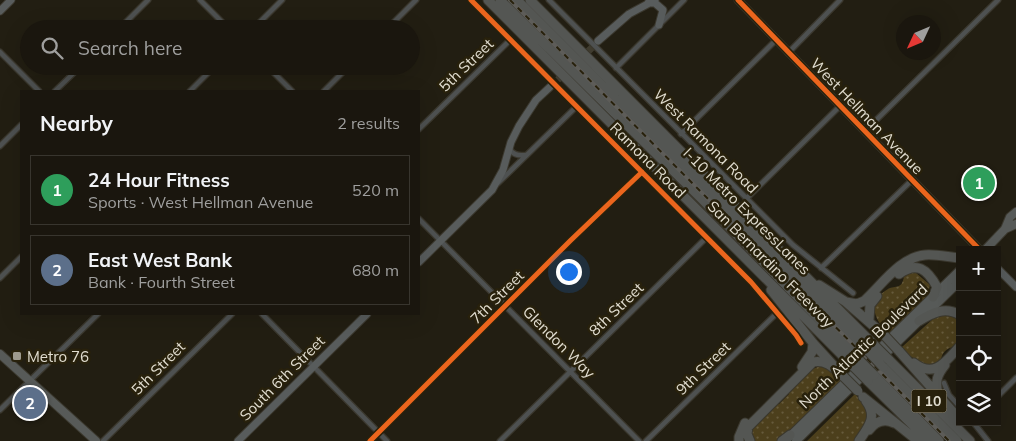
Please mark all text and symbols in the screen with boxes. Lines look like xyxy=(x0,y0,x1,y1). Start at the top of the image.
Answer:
north arrow xyxy=(896,15,941,60)
search box xyxy=(20,20,420,75)
icon: search xyxy=(38,34,66,62)
street label: 5th Street xyxy=(435,34,497,96)
text: Search here xyxy=(78,36,182,60)
street label: West Hellman Avenue xyxy=(807,54,927,178)
street label: West Ramona Road xyxy=(650,85,762,197)
text: Nearby xyxy=(40,110,113,136)
text: 2 results xyxy=(337,113,400,133)
street label: Ramona Road xyxy=(606,118,690,202)
street label: I-10 Metro ExpressLanes xyxy=(679,143,815,279)
pin: 1 xyxy=(963,164,995,202)
text: 24 Hour Fitness xyxy=(88,168,230,192)
text: 1 xyxy=(52,180,62,200)
text: 520 m xyxy=(352,180,399,200)
text: Sports · West Hellman Avenue xyxy=(88,192,313,212)
street label: San Bernardino Freeway xyxy=(704,197,838,331)
map controls xyxy=(956,246,1001,426)
button: + xyxy=(956,246,1001,291)
text: East West Bank xyxy=(88,248,232,272)
your location xyxy=(556,259,582,285)
text: 2 xyxy=(52,260,62,280)
text: 680 m xyxy=(352,260,399,280)
street label: 7th Street xyxy=(466,266,528,328)
text: Bank · Fourth Street xyxy=(88,272,235,292)
street label: 8th Street xyxy=(585,278,647,340)
street label: North Atlantic Boulevard xyxy=(795,280,931,412)
button: − xyxy=(956,291,1001,336)
street label: Glendon Way xyxy=(519,302,599,382)
street label: South 6th Street xyxy=(235,331,329,425)
button: locate xyxy=(956,336,1001,381)
street label: 5th Street xyxy=(127,337,189,399)
street label: 9th Street xyxy=(672,337,734,399)
place label: Metro 76 xyxy=(27,347,89,366)
marker: Metro 76 xyxy=(11,350,23,362)
button: layers xyxy=(956,381,1001,426)
pin: 2 xyxy=(14,384,46,422)
road number: I 10 xyxy=(912,390,946,412)

